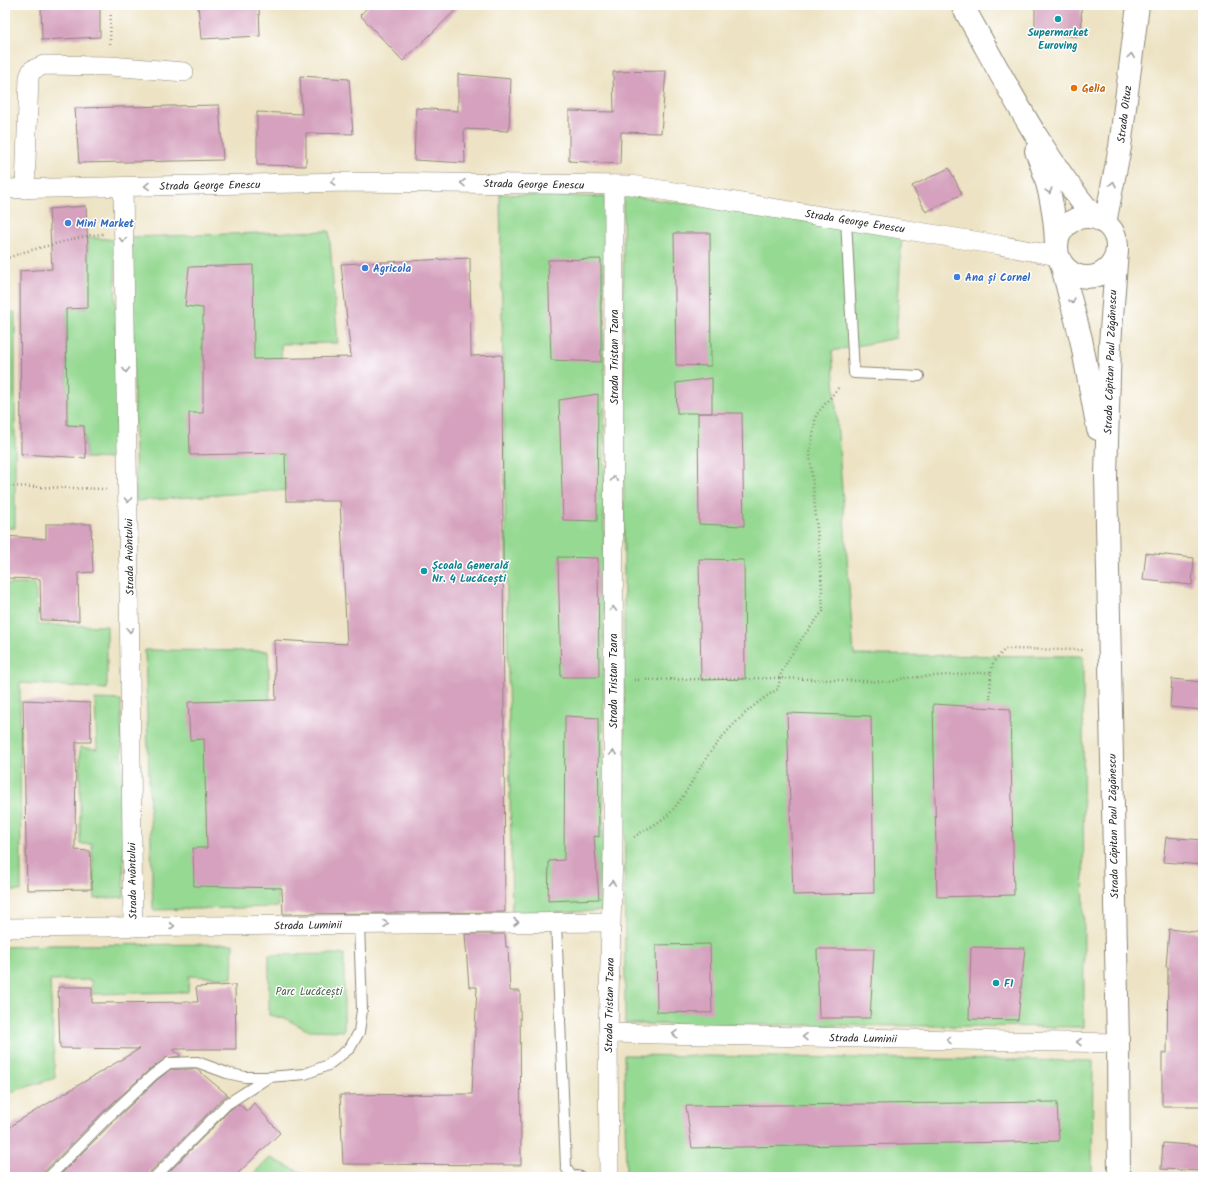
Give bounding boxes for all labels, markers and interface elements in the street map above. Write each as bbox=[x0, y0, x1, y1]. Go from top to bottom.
marker: Supermarket Euroving bbox=[1053, 14, 1063, 24]
place label: Supermarket Euroving bbox=[1027, 24, 1090, 55]
one-way arrow bbox=[1127, 53, 1136, 59]
place label: Gelia bbox=[1082, 80, 1106, 98]
marker: Gelia bbox=[1069, 83, 1079, 93]
street label: Strada Oituz bbox=[1113, 84, 1137, 144]
street label: Strada George Enescu bbox=[483, 175, 585, 195]
street label: Strada George Enescu bbox=[159, 176, 261, 196]
one-way arrow bbox=[330, 178, 336, 186]
one-way arrow bbox=[460, 179, 466, 187]
one-way arrow bbox=[1109, 181, 1117, 188]
one-way arrow bbox=[144, 182, 150, 190]
one-way arrow bbox=[1044, 187, 1053, 194]
street label: Strada George Enescu bbox=[804, 205, 907, 239]
place label: Mini Market bbox=[76, 215, 135, 233]
marker: Mini Market bbox=[63, 218, 73, 228]
one-way arrow bbox=[119, 237, 127, 243]
place label: Agricola bbox=[373, 260, 411, 278]
marker: Agricola bbox=[360, 263, 370, 273]
place label: Ana și Cornel bbox=[965, 269, 1030, 287]
marker: Ana și Cornel bbox=[952, 272, 962, 282]
street label: Strada Căpitan Paul Zăgănescu bbox=[1099, 289, 1123, 435]
one-way arrow bbox=[1067, 297, 1076, 304]
street label: Strada Tristan Tzara bbox=[606, 309, 624, 405]
one-way arrow bbox=[121, 367, 130, 373]
one-way arrow bbox=[610, 476, 618, 482]
one-way arrow bbox=[124, 497, 132, 503]
street label: Strada Avântului bbox=[120, 518, 140, 595]
place label: Școala Generală Nr. 4 Lucăcești bbox=[432, 557, 510, 588]
marker: Școala Generală Nr. 4 Lucăcești bbox=[419, 566, 429, 576]
one-way arrow bbox=[609, 606, 617, 612]
one-way arrow bbox=[126, 627, 134, 633]
street label: Strada Tristan Tzara bbox=[605, 633, 623, 729]
one-way arrow bbox=[609, 750, 617, 756]
street label: Strada Căpitan Paul Zăgănescu bbox=[1104, 753, 1124, 899]
street label: Strada Avântului bbox=[123, 842, 143, 919]
one-way arrow bbox=[608, 880, 616, 886]
street label: Strada Luminii bbox=[274, 916, 342, 936]
one-way arrow bbox=[513, 918, 519, 926]
one-way arrow bbox=[383, 920, 389, 928]
one-way arrow bbox=[169, 922, 175, 930]
street label: Strada Tristan Tzara bbox=[600, 957, 620, 1053]
place label: F1 bbox=[1004, 975, 1014, 993]
marker: F1 bbox=[991, 978, 1001, 988]
park label: Parc Lucăcești bbox=[276, 983, 343, 1001]
street label: Strada Luminii bbox=[829, 1029, 897, 1049]
one-way arrow bbox=[672, 1030, 678, 1038]
one-way arrow bbox=[802, 1033, 808, 1041]
one-way arrow bbox=[946, 1036, 952, 1044]
one-way arrow bbox=[1076, 1038, 1082, 1047]

